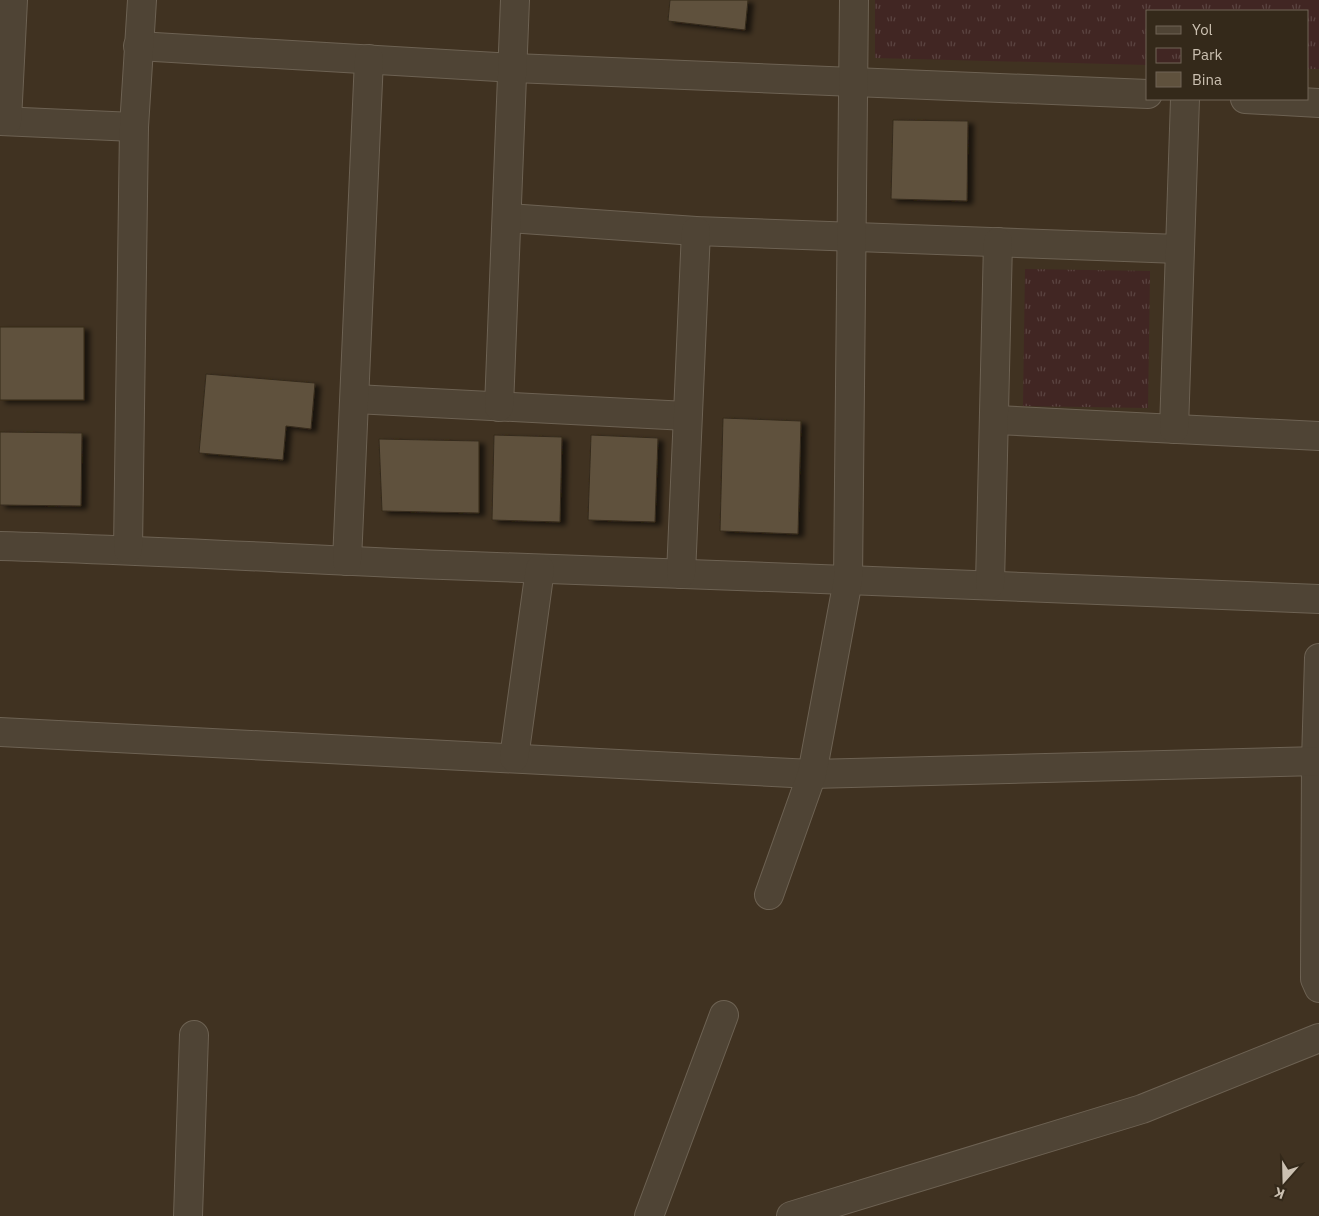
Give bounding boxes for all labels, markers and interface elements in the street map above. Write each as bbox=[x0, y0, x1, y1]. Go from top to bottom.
legend bbox=[1146, 10, 1309, 100]
text: Yol bbox=[1192, 20, 1213, 39]
text: Park bbox=[1192, 45, 1222, 64]
text: Bina bbox=[1192, 70, 1222, 89]
north arrow bbox=[1259, 1156, 1309, 1206]
text: K bbox=[1272, 1183, 1287, 1203]

